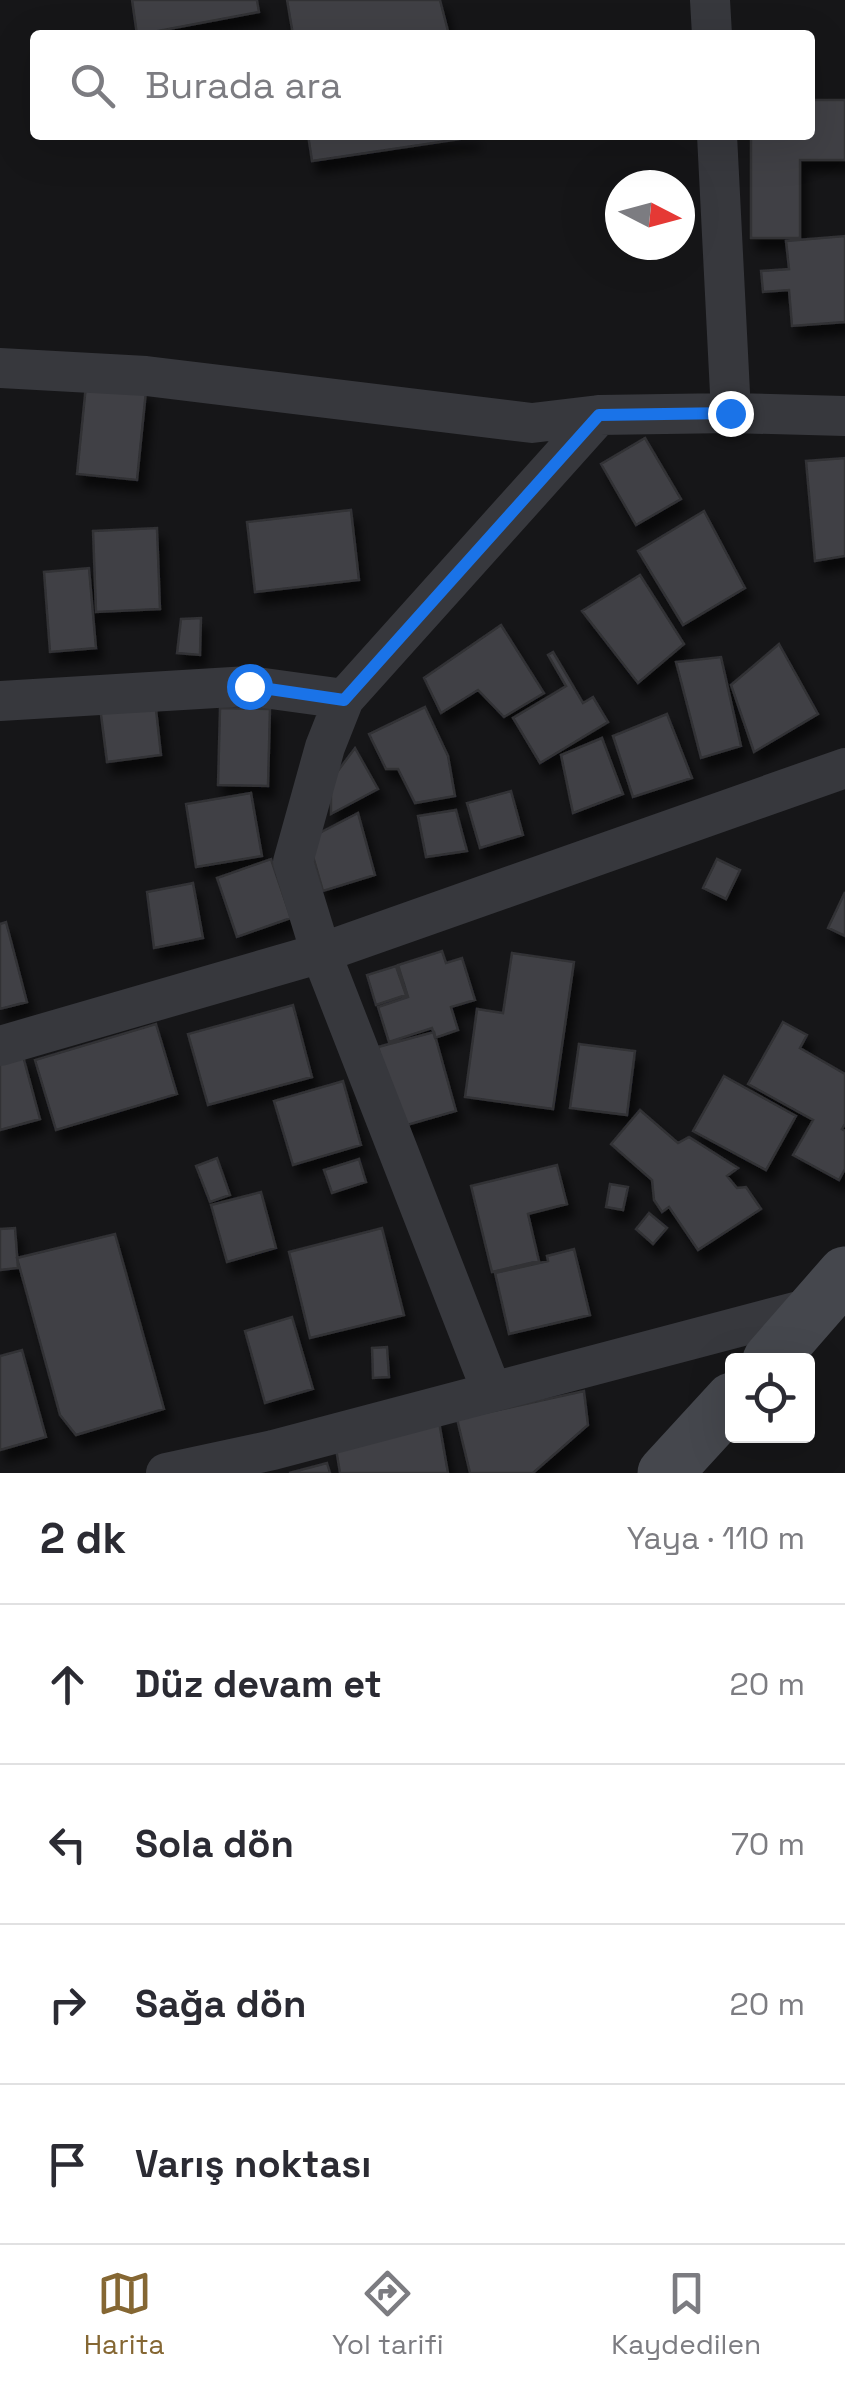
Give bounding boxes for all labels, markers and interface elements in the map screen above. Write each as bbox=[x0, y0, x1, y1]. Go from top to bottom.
search box bbox=[30, 30, 815, 140]
icon: search bbox=[65, 58, 120, 113]
text: Burada ara bbox=[145, 61, 342, 109]
north arrow bbox=[605, 170, 695, 260]
route end bbox=[708, 391, 754, 437]
route start bbox=[227, 664, 273, 710]
map controls bbox=[725, 1353, 815, 1443]
button: locate bbox=[725, 1353, 815, 1443]
text: 2 dk bbox=[40, 1512, 126, 1565]
text: Yaya · 110 m bbox=[627, 1518, 805, 1558]
icon: ahead bbox=[40, 1657, 95, 1712]
text: Düz devam et bbox=[135, 1660, 382, 1708]
text: 20 m bbox=[729, 1664, 805, 1704]
icon: left bbox=[40, 1817, 95, 1872]
text: Sola dön bbox=[135, 1820, 294, 1868]
text: 70 m bbox=[731, 1824, 805, 1864]
icon: right bbox=[40, 1977, 95, 2032]
text: Sağa dön bbox=[135, 1980, 306, 2028]
text: 20 m bbox=[729, 1984, 805, 2024]
icon: arrive bbox=[40, 2137, 95, 2192]
text: Varış noktası bbox=[135, 2140, 371, 2188]
tab: Harita bbox=[84, 2266, 165, 2362]
tab: Yol tarifi bbox=[332, 2266, 444, 2362]
tab: Kaydedilen bbox=[611, 2266, 761, 2362]

